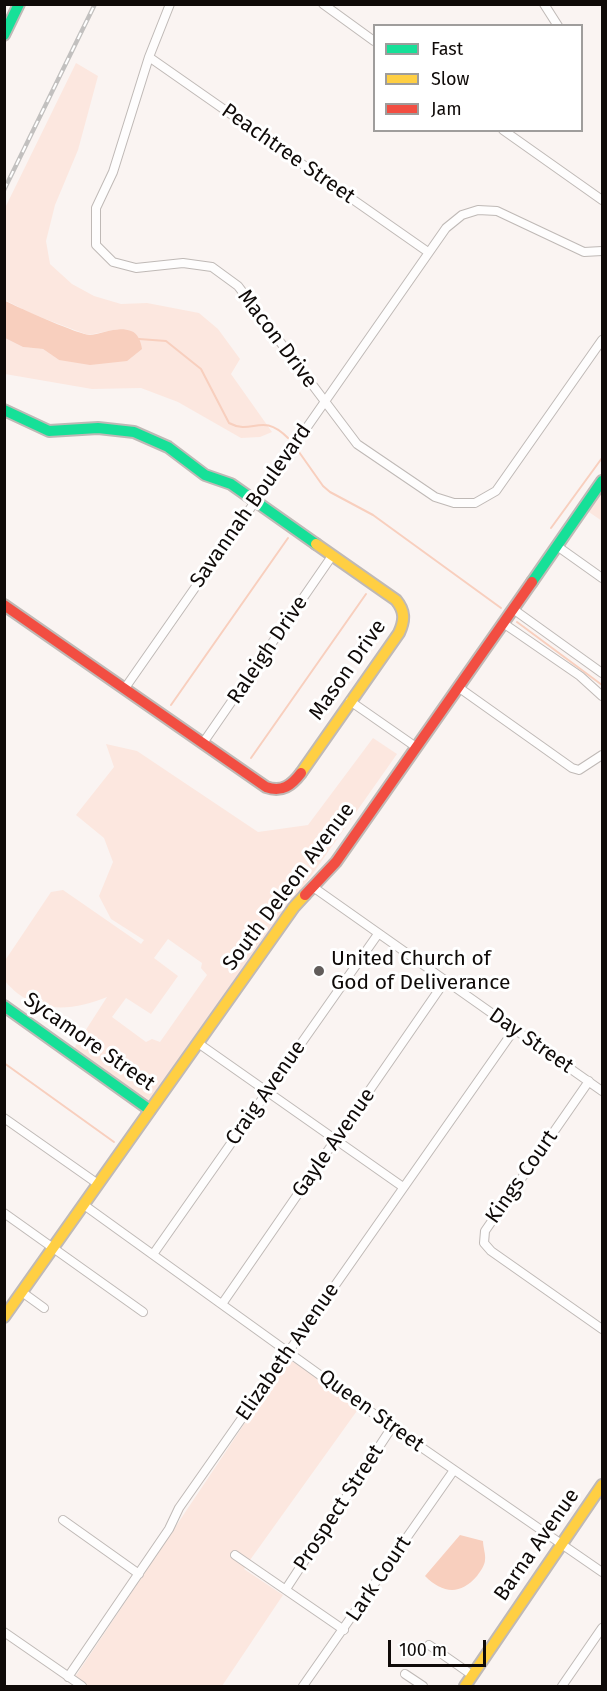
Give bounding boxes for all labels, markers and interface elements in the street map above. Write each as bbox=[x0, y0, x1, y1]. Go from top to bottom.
legend bbox=[373, 24, 583, 132]
text: Fast bbox=[431, 38, 463, 60]
text: Slow bbox=[431, 68, 469, 90]
text: Jam bbox=[431, 98, 462, 120]
street label: Peachtree Street bbox=[216, 99, 360, 209]
street label: Macon Drive bbox=[232, 285, 322, 393]
street label: Savannah Boulevard bbox=[185, 419, 317, 593]
street label: Raleigh Drive bbox=[223, 591, 313, 709]
street label: Mason Drive bbox=[304, 615, 392, 725]
street label: South Deleon Avenue bbox=[218, 798, 360, 976]
place label: United Church of God of Deliverance bbox=[331, 946, 510, 996]
marker: United Church of God of Deliverance bbox=[312, 964, 326, 978]
street label: Sycamore Street bbox=[19, 987, 159, 1097]
street label: Day Street bbox=[484, 1003, 578, 1079]
street label: Craig Avenue bbox=[221, 1036, 311, 1150]
street label: Gayle Avenue bbox=[287, 1084, 381, 1202]
street label: Kings Court bbox=[481, 1125, 563, 1229]
street label: Elizabeth Avenue bbox=[231, 1278, 345, 1426]
street label: Queen Street bbox=[313, 1364, 429, 1458]
street label: Prospect Street bbox=[289, 1440, 389, 1576]
street label: Barna Avenue bbox=[489, 1484, 585, 1606]
street label: Lark Court bbox=[341, 1531, 417, 1627]
scale bar bbox=[391, 1628, 488, 1666]
text: 100 m bbox=[399, 1639, 447, 1661]

